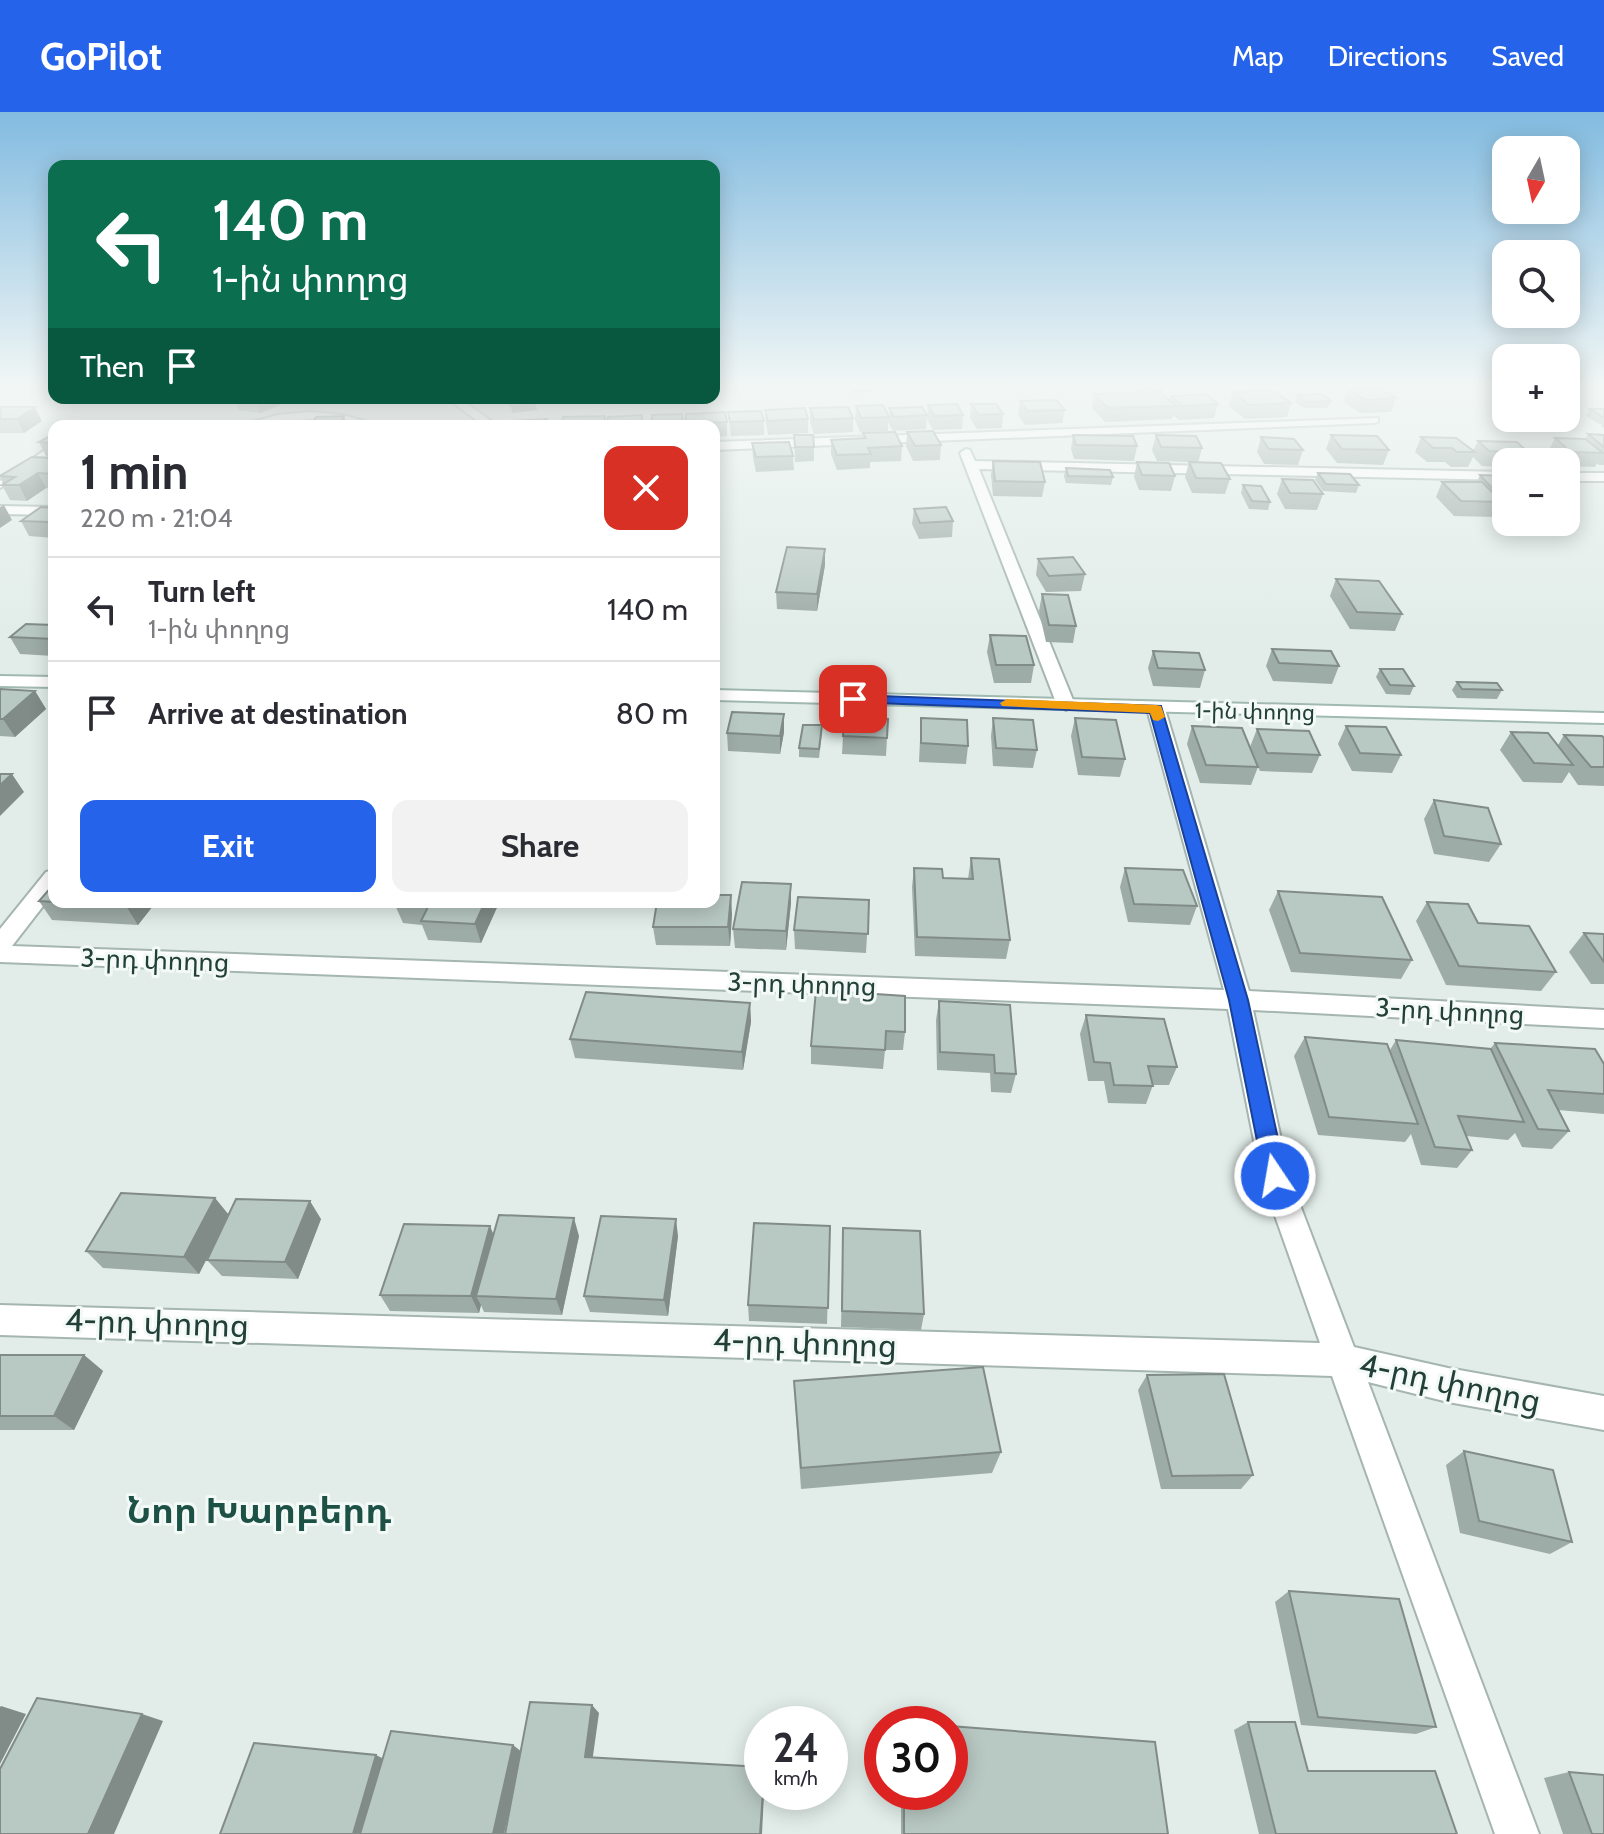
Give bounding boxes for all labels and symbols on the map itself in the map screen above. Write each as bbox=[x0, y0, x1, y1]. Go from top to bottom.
north arrow bbox=[1492, 136, 1580, 224]
pin bbox=[819, 665, 887, 733]
street label: 1-ին փողոց bbox=[1195, 697, 1315, 726]
street label: 3-րդ փողոց bbox=[80, 941, 230, 979]
street label: 3-րդ փողոց bbox=[727, 965, 877, 1003]
street label: 3-րդ փողոց bbox=[1375, 991, 1525, 1031]
position arrow bbox=[1233, 1134, 1317, 1218]
street label: 4-րդ փողոց bbox=[64, 1300, 250, 1345]
street label: 4-րդ փողոց bbox=[712, 1320, 898, 1365]
street label: 4-րդ փողոց bbox=[1356, 1344, 1544, 1421]
district label: Նոր Խարբերդ bbox=[127, 1488, 391, 1532]
speed limit sign: 30 bbox=[864, 1706, 968, 1810]

